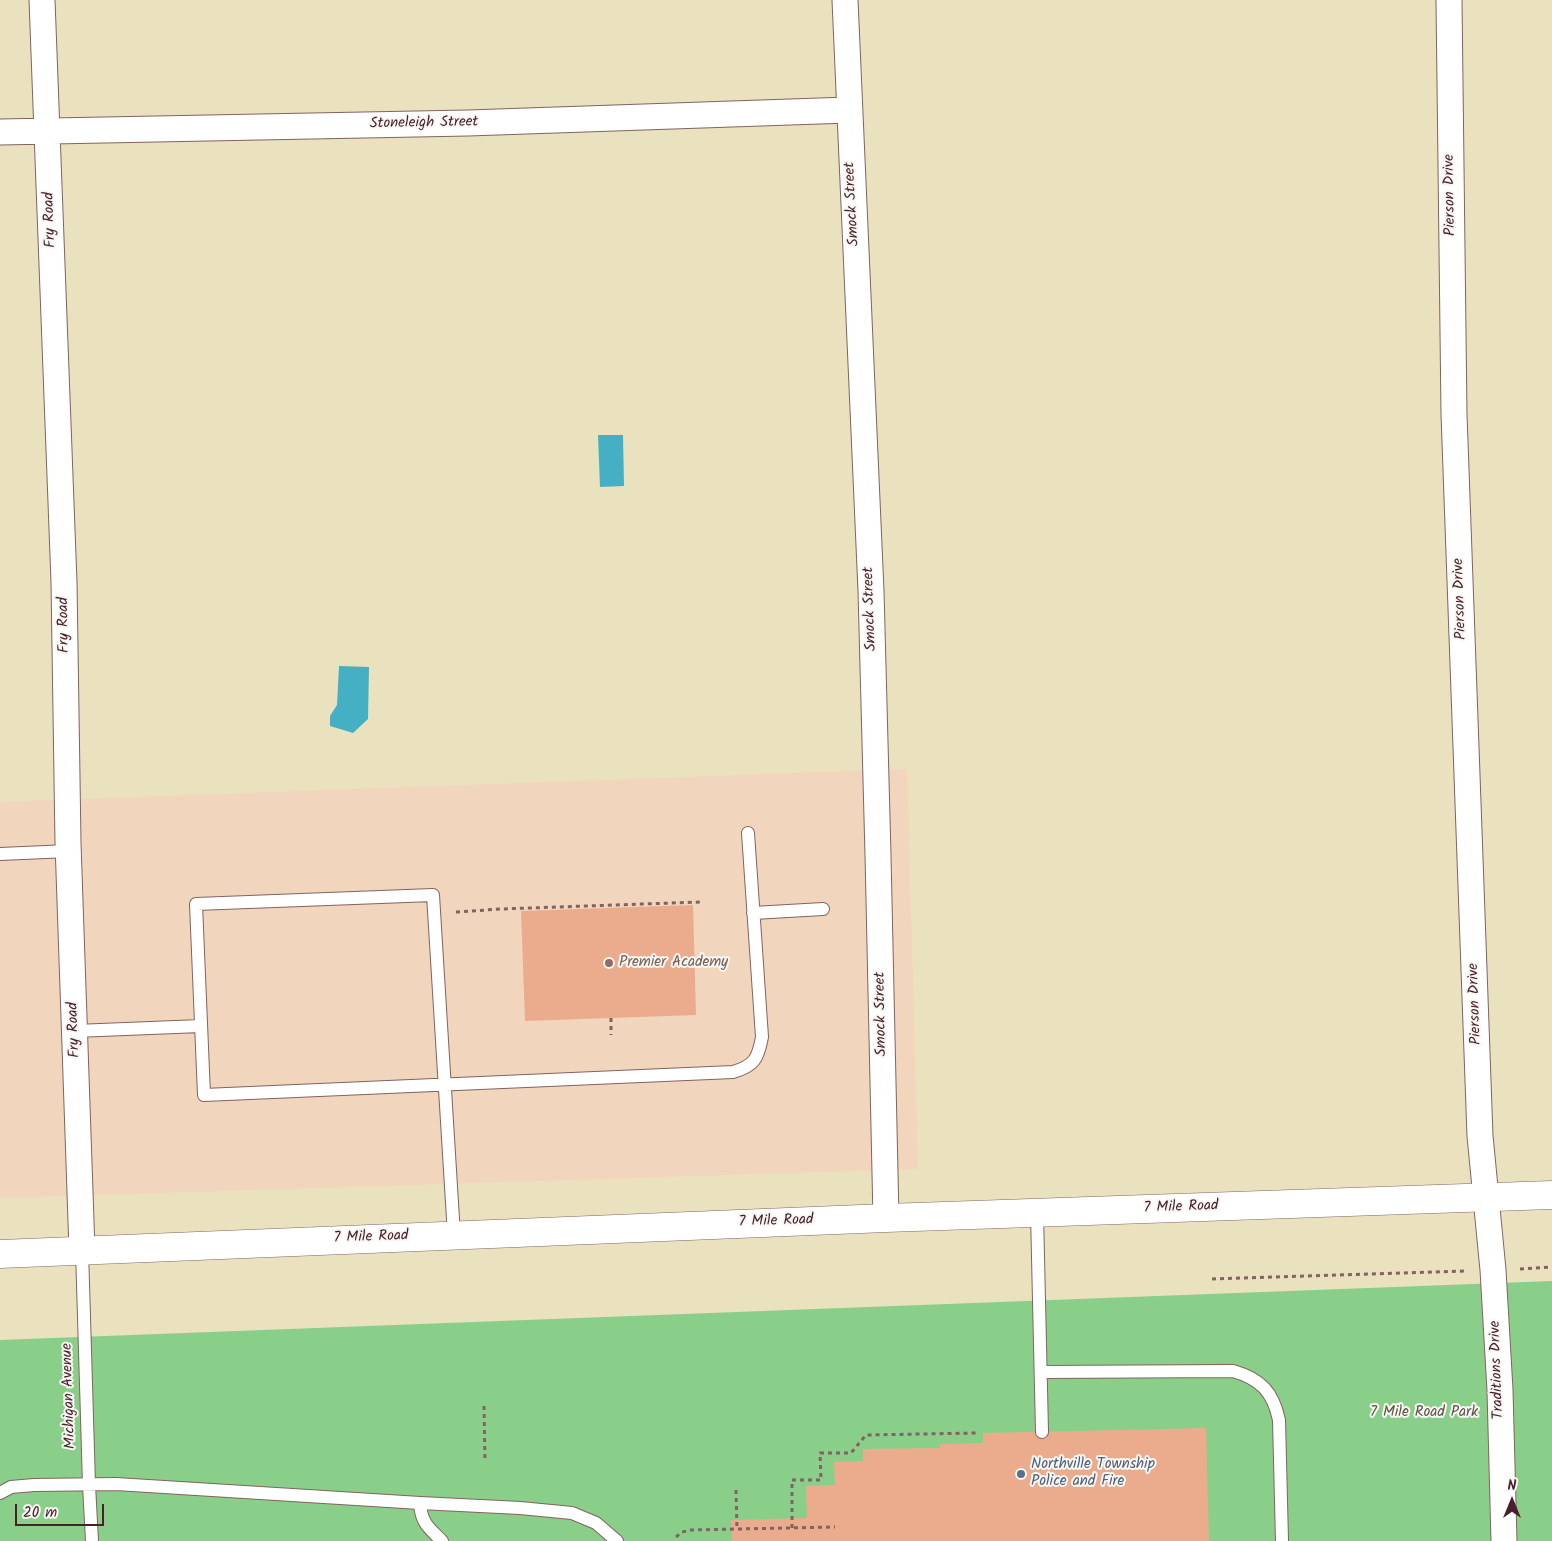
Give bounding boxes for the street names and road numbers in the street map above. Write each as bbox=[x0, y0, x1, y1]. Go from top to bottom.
street label: Stoneleigh Street bbox=[370, 114, 478, 134]
street label: Pierson Drive bbox=[1441, 154, 1461, 236]
street label: Smock Street bbox=[842, 161, 864, 247]
street label: Fry Road bbox=[41, 192, 61, 248]
street label: Pierson Drive bbox=[1451, 558, 1471, 640]
street label: Smock Street bbox=[861, 566, 881, 652]
street label: Fry Road bbox=[56, 597, 74, 653]
street label: Pierson Drive bbox=[1466, 963, 1486, 1045]
street label: Smock Street bbox=[872, 972, 892, 1056]
street label: Fry Road bbox=[65, 1002, 85, 1058]
street label: 7 Mile Road bbox=[1143, 1198, 1219, 1218]
street label: 7 Mile Road bbox=[738, 1212, 814, 1232]
street label: 7 Mile Road bbox=[333, 1228, 409, 1248]
street label: Traditions Drive bbox=[1487, 1320, 1509, 1420]
street label: Michigan Avenue bbox=[59, 1343, 81, 1449]

